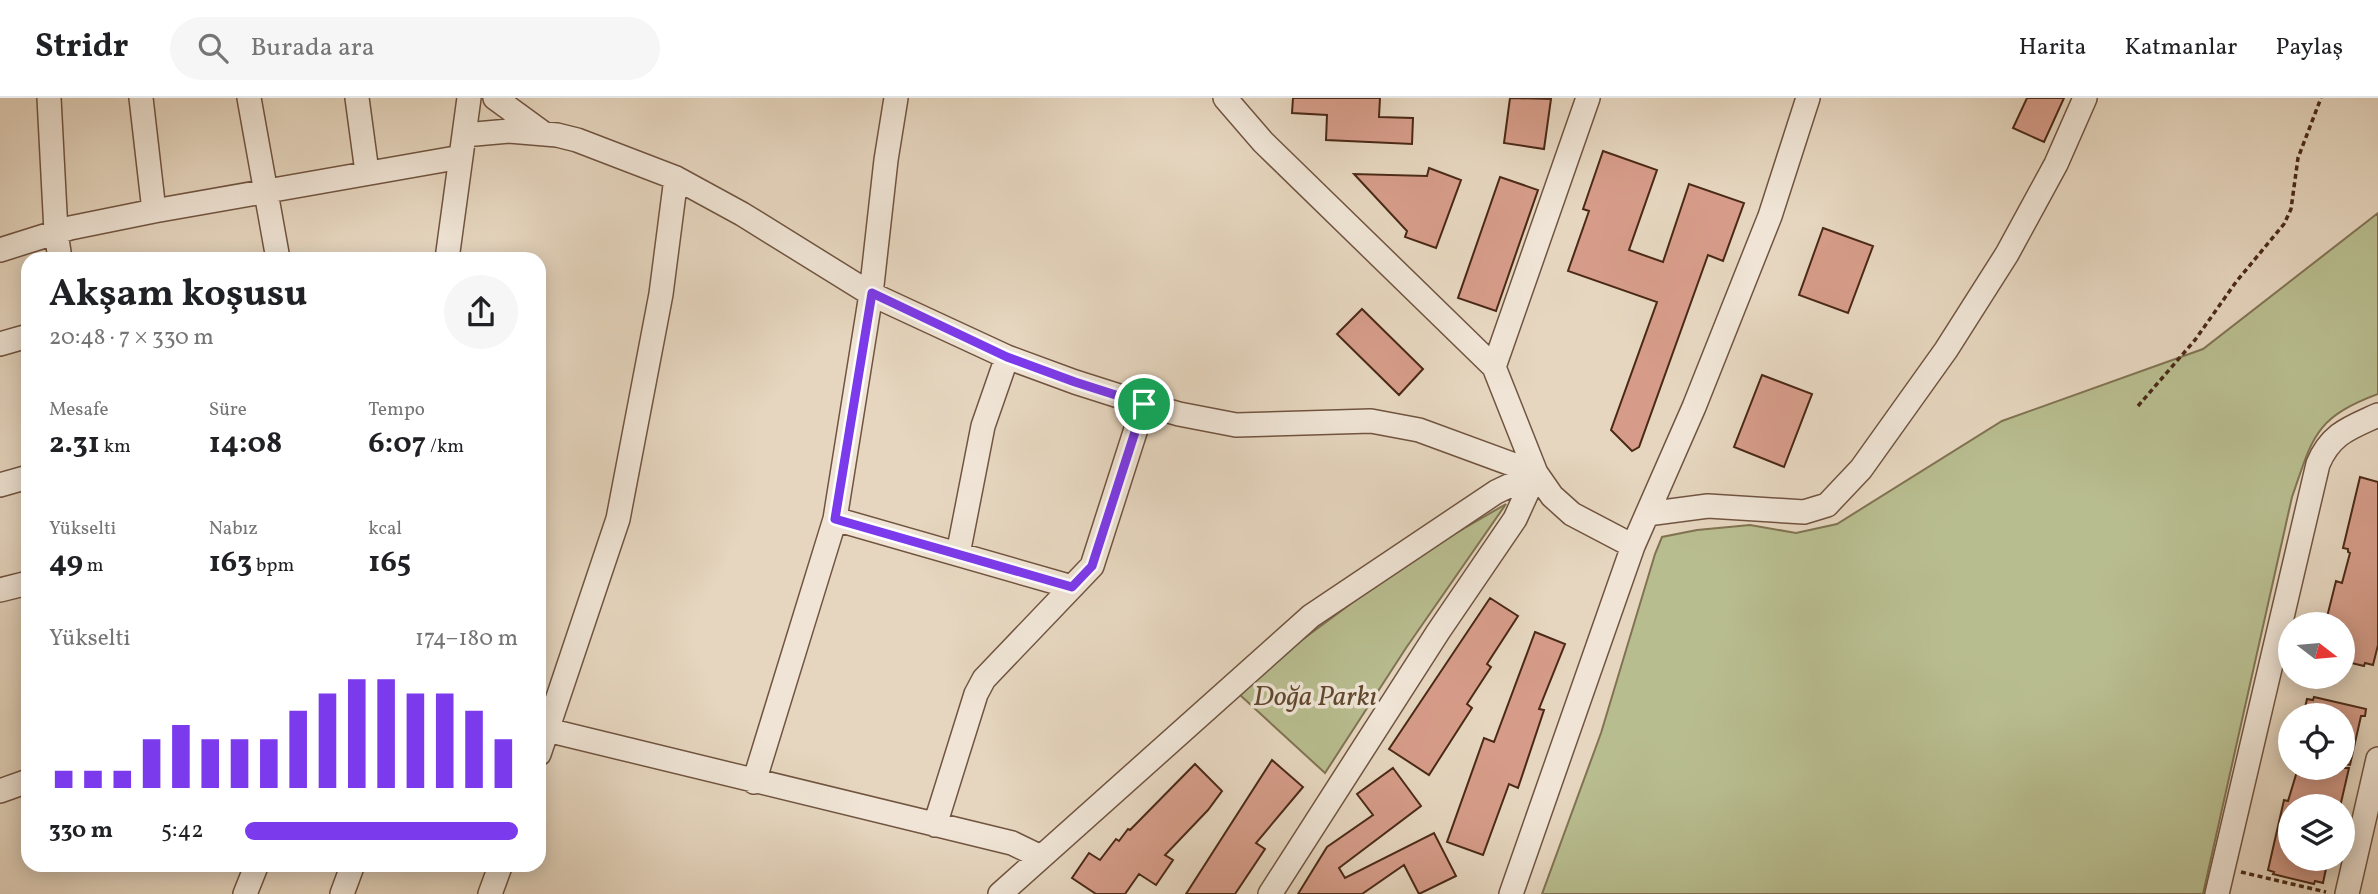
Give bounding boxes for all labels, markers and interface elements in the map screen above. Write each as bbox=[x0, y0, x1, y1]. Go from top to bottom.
search box bbox=[170, 17, 660, 80]
text: Stridr bbox=[35, 25, 128, 71]
icon: search bbox=[194, 29, 232, 67]
text: Burada ara bbox=[250, 30, 375, 66]
text: Harita bbox=[2019, 31, 2086, 65]
text: Katmanlar bbox=[2124, 31, 2237, 65]
text: Paylaş bbox=[2275, 31, 2343, 65]
text: Akşam koşusu bbox=[49, 269, 307, 322]
button: share bbox=[444, 275, 518, 349]
text: 20:48 · 7 × 330 m bbox=[49, 322, 214, 354]
pin bbox=[1114, 374, 1174, 434]
icon: arrive bbox=[1125, 385, 1163, 423]
text: Mesafe bbox=[49, 397, 108, 423]
text: Süre bbox=[209, 397, 247, 423]
text: Tempo bbox=[368, 397, 425, 423]
text: 2.31 bbox=[49, 423, 100, 465]
text: 14:08 bbox=[209, 423, 282, 465]
text: 6:07 bbox=[368, 423, 426, 465]
text: km bbox=[100, 434, 131, 460]
text: /km bbox=[426, 434, 464, 460]
text: Yükselti bbox=[49, 516, 116, 542]
text: Nabız bbox=[209, 516, 258, 542]
text: kcal bbox=[368, 516, 402, 542]
text: 49 bbox=[49, 542, 83, 584]
text: 163 bbox=[209, 542, 252, 584]
text: 165 bbox=[368, 542, 411, 584]
text: m bbox=[83, 553, 104, 579]
text: bpm bbox=[252, 553, 294, 579]
north arrow bbox=[2278, 612, 2356, 690]
map controls bbox=[2278, 612, 2355, 871]
text: Yükselti bbox=[49, 623, 130, 655]
text: 174–180 m bbox=[415, 623, 518, 655]
park label: Doğa Parkı bbox=[1253, 678, 1377, 717]
button: locate bbox=[2278, 703, 2355, 780]
button: layers bbox=[2278, 794, 2355, 871]
text: 330 m bbox=[49, 815, 113, 847]
text: 5:42 bbox=[161, 815, 204, 847]

